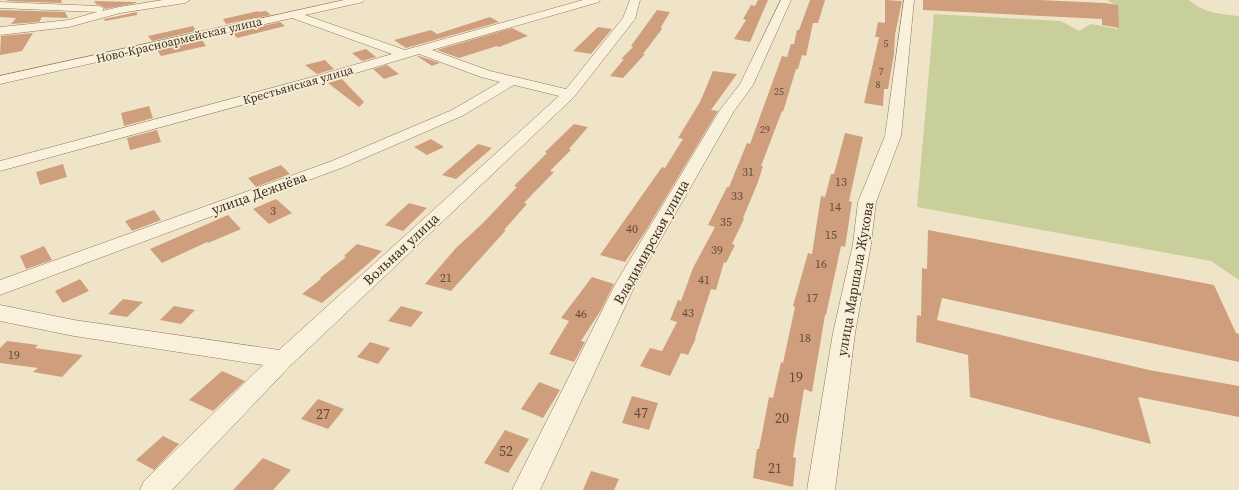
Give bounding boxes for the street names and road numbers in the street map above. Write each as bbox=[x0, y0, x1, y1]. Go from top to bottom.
street label: Ново-Красноармейская улица bbox=[95, 13, 264, 67]
street label: Крестьянская улица bbox=[241, 61, 356, 108]
street label: улица Дежнёва bbox=[209, 166, 310, 220]
street label: Владимирская улица bbox=[608, 175, 694, 308]
street label: улица Маршала Жукова bbox=[832, 199, 879, 358]
street label: Вольная улица bbox=[359, 208, 444, 290]

